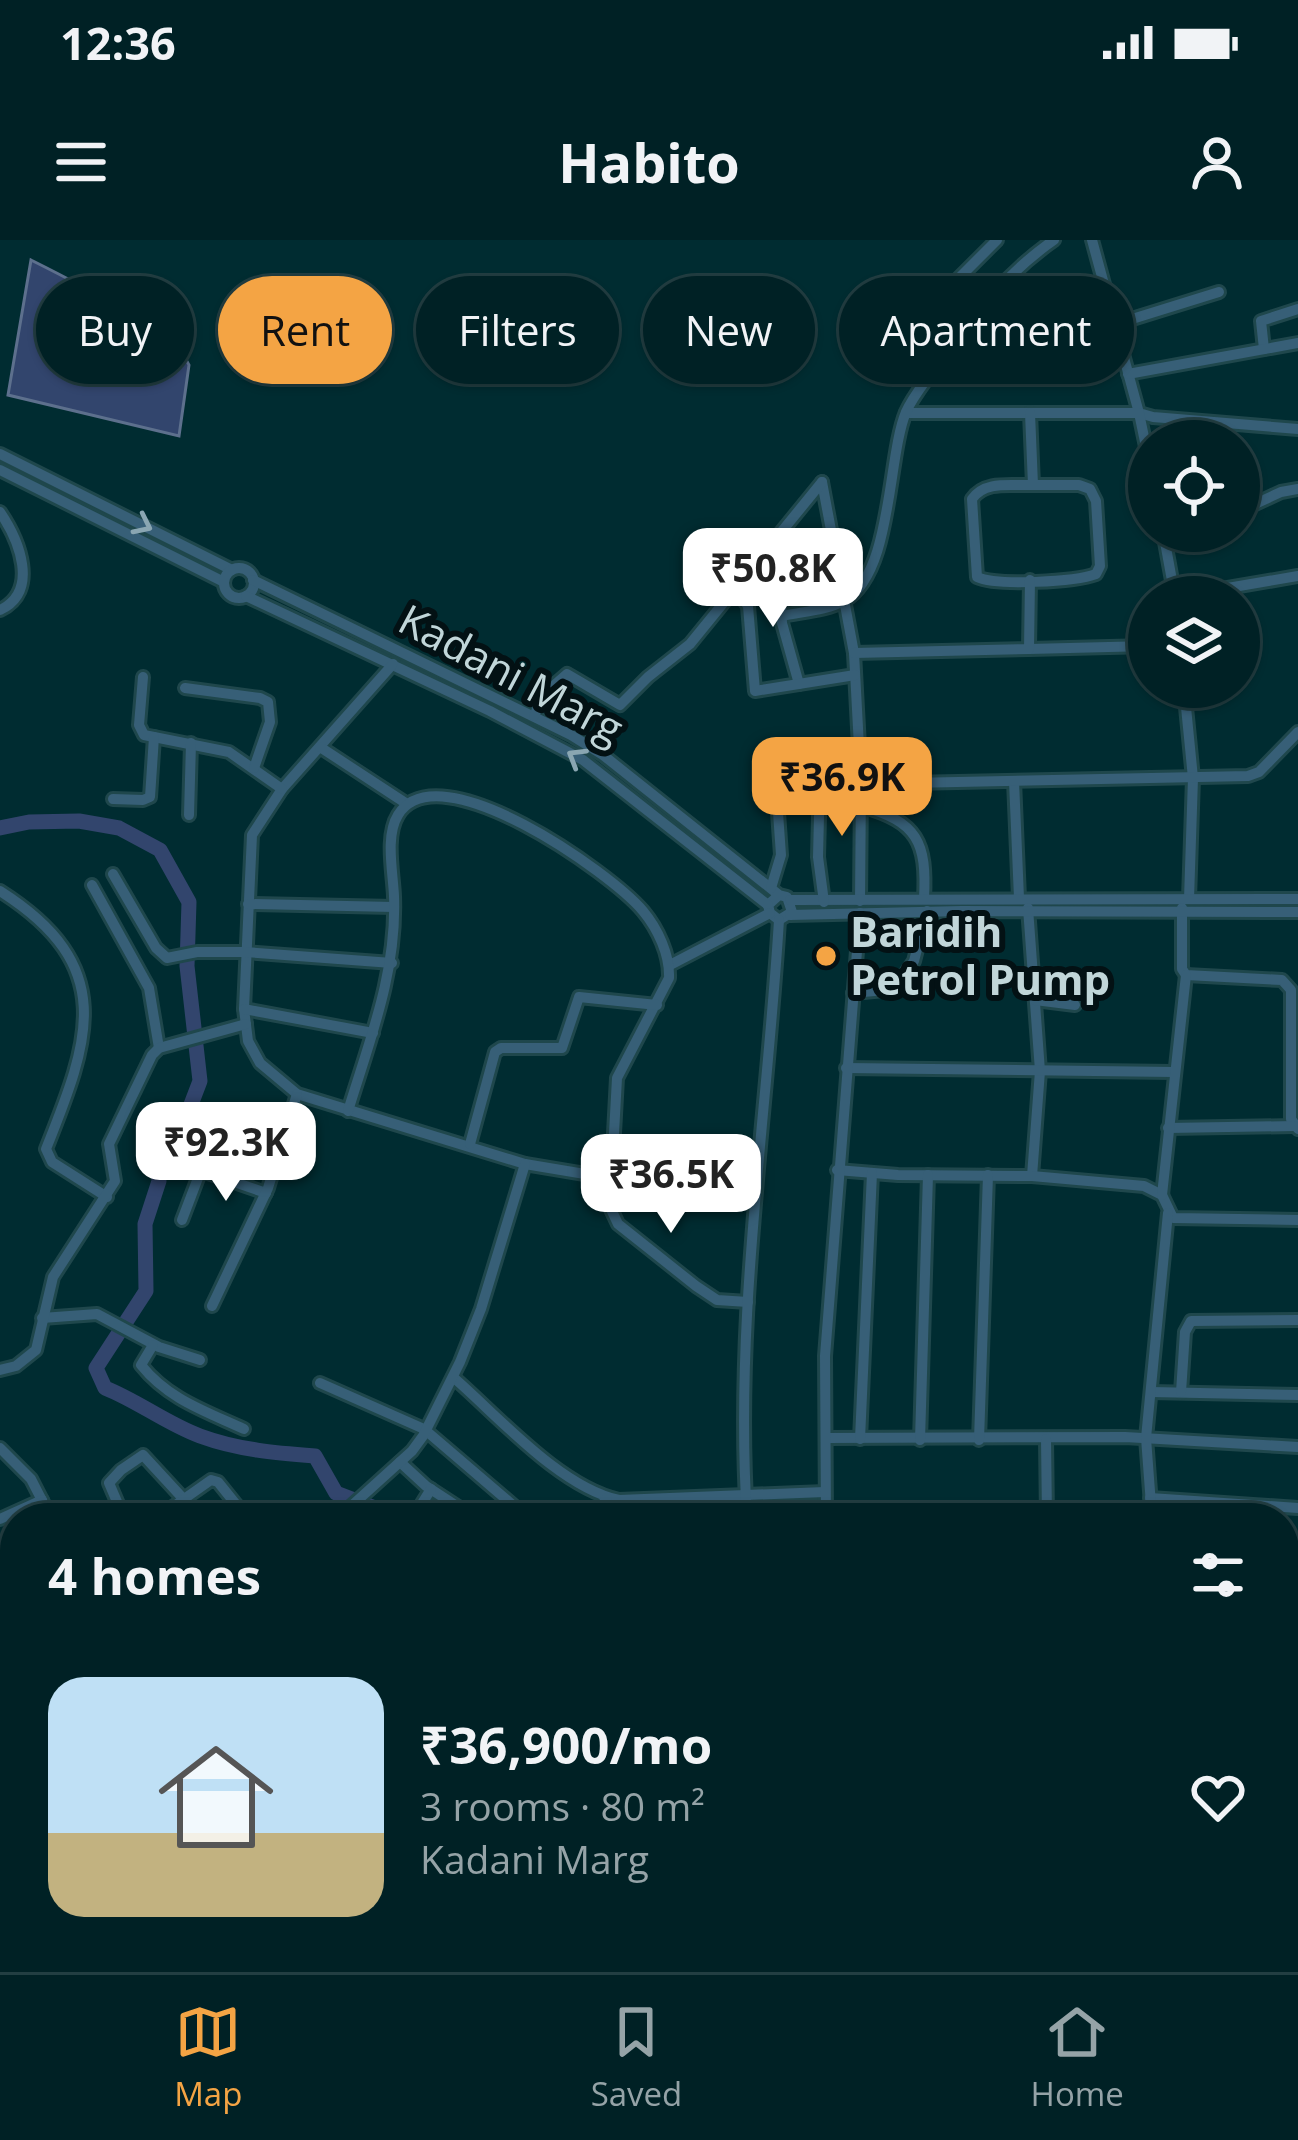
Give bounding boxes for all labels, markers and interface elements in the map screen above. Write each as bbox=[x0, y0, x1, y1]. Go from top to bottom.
text: 12:36 bbox=[60, 12, 176, 73]
text: Habito bbox=[558, 125, 740, 199]
icon: menu bbox=[48, 129, 114, 195]
icon: person bbox=[1184, 129, 1250, 195]
chip: Buy bbox=[36, 276, 194, 384]
chip: Rent bbox=[218, 276, 392, 384]
chip: Filters bbox=[416, 276, 619, 384]
chip: New bbox=[643, 276, 815, 384]
chip: Apartment bbox=[839, 276, 1134, 384]
map controls bbox=[1128, 420, 1260, 708]
button: locate bbox=[1128, 420, 1260, 552]
one-way arrow bbox=[131, 510, 152, 534]
pin: ₹50.8K bbox=[675, 528, 871, 630]
text: ₹50.8K bbox=[710, 540, 836, 593]
button: layers bbox=[1128, 576, 1260, 708]
street label: Kadani Marg bbox=[390, 590, 634, 756]
pin: ₹36.9K bbox=[744, 737, 940, 839]
one-way arrow bbox=[567, 749, 589, 771]
text: ₹36.9K bbox=[779, 749, 905, 802]
place label: Baridih Petrol Pump bbox=[850, 902, 1110, 1007]
marker: Baridih Petrol Pump bbox=[813, 943, 839, 969]
pin: ₹92.3K bbox=[128, 1102, 324, 1204]
text: ₹92.3K bbox=[163, 1114, 289, 1167]
pin: ₹36.5K bbox=[573, 1134, 769, 1236]
text: ₹36.5K bbox=[608, 1146, 734, 1199]
text: 4 homes bbox=[48, 1540, 261, 1610]
icon: filters bbox=[1185, 1542, 1251, 1608]
text: ₹36,900/mo bbox=[420, 1709, 712, 1779]
icon: home bbox=[144, 1725, 288, 1869]
icon: heart bbox=[1185, 1764, 1251, 1830]
text: 3 rooms · 80 m² bbox=[420, 1779, 705, 1832]
text: Kadani Marg bbox=[420, 1832, 649, 1885]
tab: Map bbox=[174, 1999, 242, 2116]
tab: Saved bbox=[591, 1999, 682, 2116]
tab: Home bbox=[1031, 1999, 1124, 2116]

